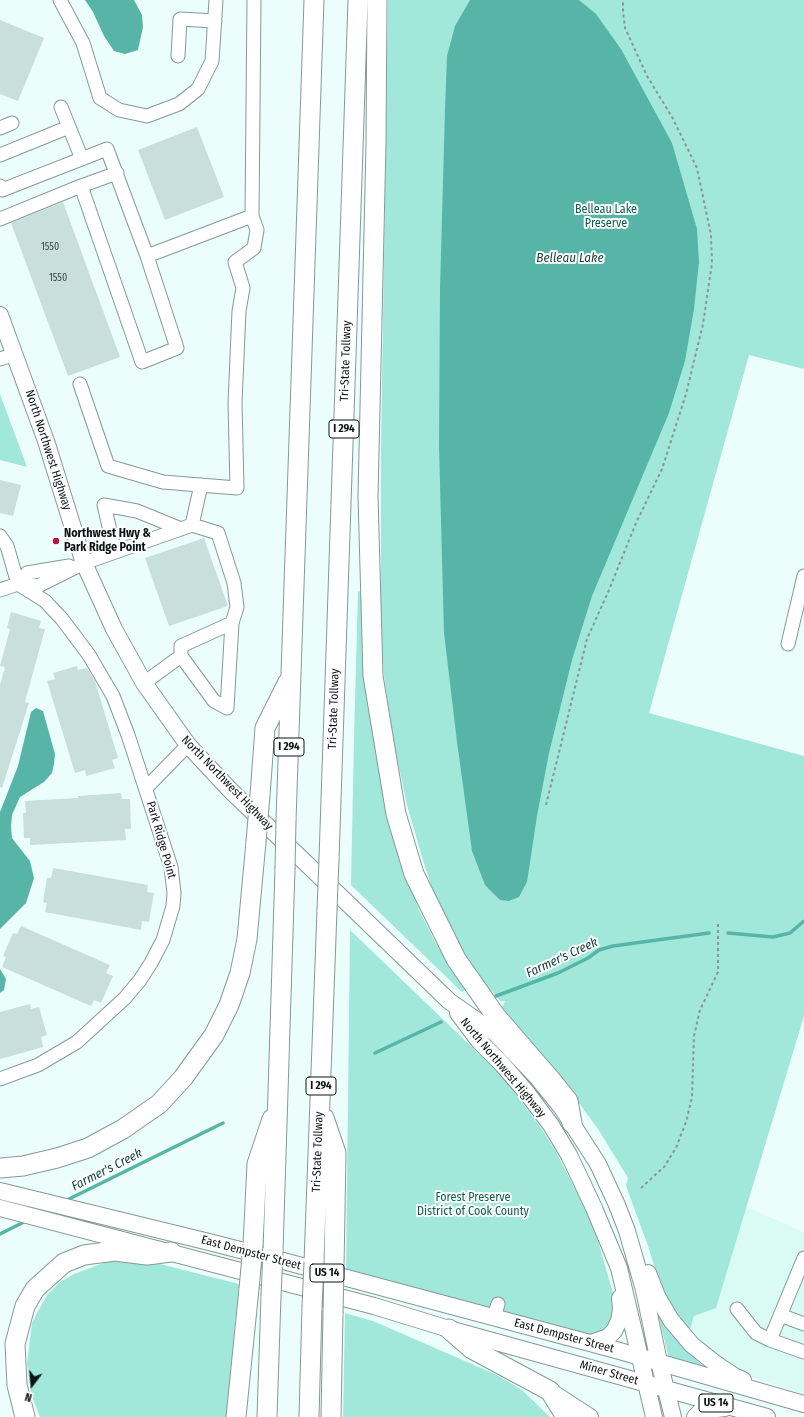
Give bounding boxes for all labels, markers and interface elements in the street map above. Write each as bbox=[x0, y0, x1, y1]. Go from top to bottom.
park label: Belleau Lake Preserve bbox=[575, 203, 637, 231]
house number: 1550 bbox=[41, 241, 59, 253]
water label: Belleau Lake bbox=[536, 250, 604, 266]
house number: 1550 bbox=[49, 272, 67, 284]
street label: Tri-State Tollway bbox=[337, 320, 355, 402]
street label: North Northwest Highway bbox=[22, 388, 74, 512]
road number: I 294 bbox=[329, 420, 359, 438]
place label: Northwest Hwy & Park Ridge Point bbox=[64, 527, 151, 555]
marker: Northwest Hwy & Park Ridge Point bbox=[51, 536, 61, 546]
street label: Tri-State Tollway bbox=[325, 668, 343, 750]
street label: North Northwest Highway bbox=[178, 733, 276, 833]
road number: I 294 bbox=[274, 738, 304, 756]
street label: Park Ridge Point bbox=[143, 800, 179, 880]
water label: Farmer's Creek bbox=[524, 935, 600, 981]
street label: North Northwest Highway bbox=[457, 1015, 549, 1121]
road number: I 294 bbox=[306, 1077, 336, 1095]
street label: Tri-State Tollway bbox=[309, 1111, 327, 1193]
water label: Farmer's Creek bbox=[69, 1146, 145, 1194]
park label: Forest Preserve District of Cook County bbox=[417, 1191, 529, 1219]
street label: East Dempster Street bbox=[199, 1233, 303, 1273]
road number: US 14 bbox=[310, 1264, 344, 1282]
street label: East Dempster Street bbox=[512, 1316, 616, 1356]
street label: Miner Street bbox=[578, 1358, 640, 1388]
north arrow bbox=[12, 1365, 52, 1405]
text: N bbox=[24, 1390, 34, 1404]
road number: US 14 bbox=[699, 1394, 733, 1412]

